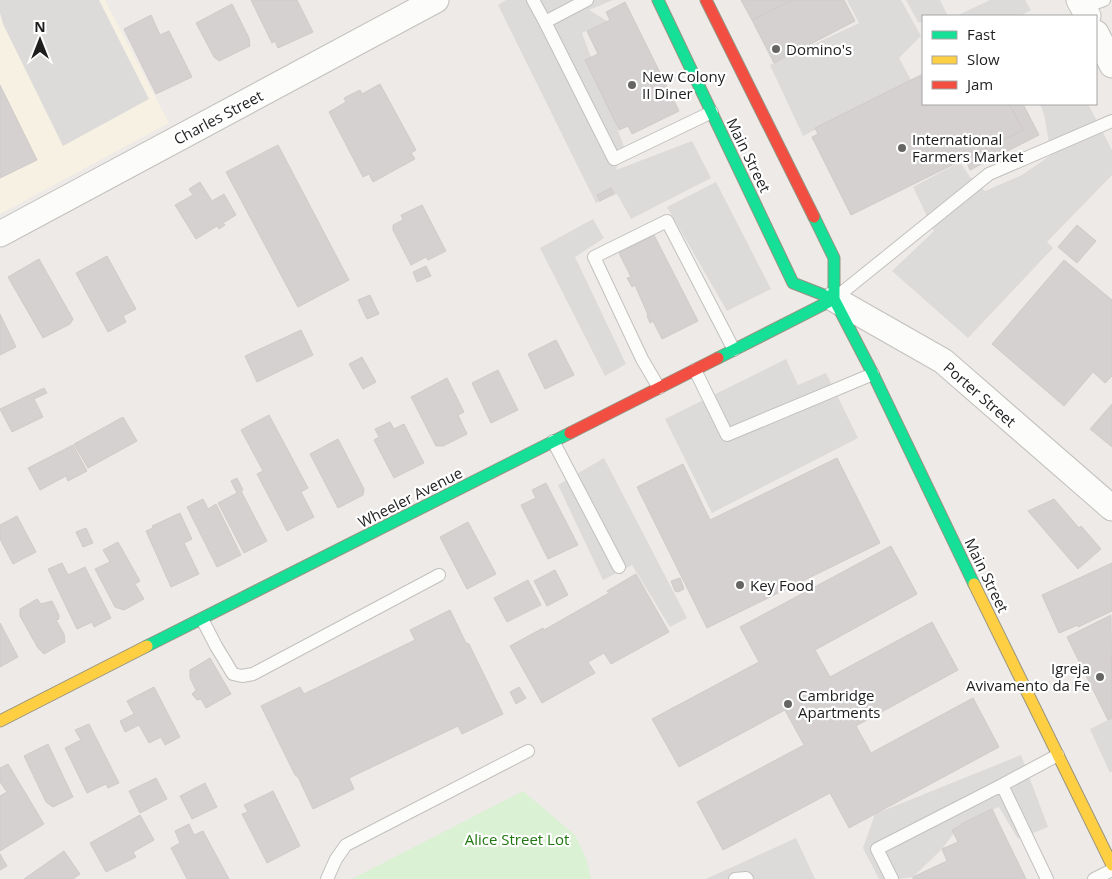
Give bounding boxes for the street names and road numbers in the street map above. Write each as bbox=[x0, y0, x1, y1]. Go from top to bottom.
street label: Charles Street bbox=[170, 85, 266, 149]
street label: Main Street bbox=[722, 114, 776, 196]
street label: Porter Street bbox=[940, 357, 1020, 431]
street label: Wheeler Avenue bbox=[355, 462, 465, 532]
street label: Main Street bbox=[960, 534, 1014, 616]

